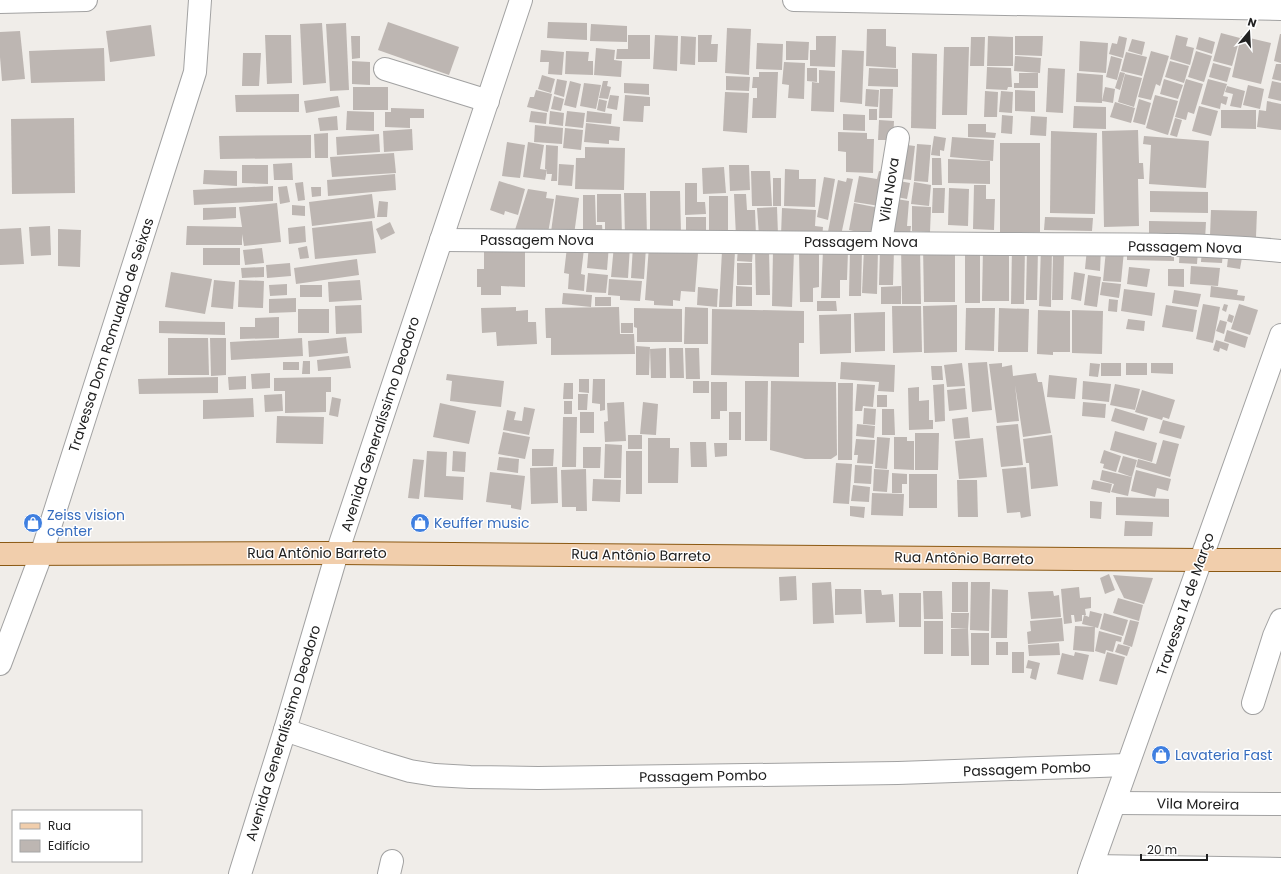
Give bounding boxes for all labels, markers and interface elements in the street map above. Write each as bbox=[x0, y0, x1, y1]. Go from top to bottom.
north arrow bbox=[1229, 12, 1269, 52]
text: N bbox=[1246, 14, 1259, 31]
street label: Vila Nova bbox=[874, 156, 904, 224]
street label: Travessa Dom Romualdo de Seixas bbox=[64, 215, 158, 455]
street label: Passagem Nova bbox=[480, 230, 594, 250]
street label: Passagem Nova bbox=[804, 232, 918, 252]
street label: Passagem Nova bbox=[1128, 236, 1242, 258]
street label: Avenida Generalíssimo Deodoro bbox=[336, 314, 424, 534]
place label: Zeiss vision center bbox=[47, 505, 125, 541]
shop icon: Zeiss vision center bbox=[22, 512, 44, 534]
shop icon: Keuffer music bbox=[409, 512, 431, 534]
place label: Keuffer music bbox=[434, 513, 530, 533]
street label: Travessa 14 de Março bbox=[1151, 530, 1219, 678]
street label: Rua Antônio Barreto bbox=[247, 543, 387, 563]
street label: Rua Antônio Barreto bbox=[571, 544, 711, 566]
street label: Rua Antônio Barreto bbox=[894, 547, 1034, 569]
street label: Avenida Generalíssimo Deodoro bbox=[241, 622, 325, 844]
shop icon: Lavateria Fast bbox=[1150, 744, 1172, 766]
place label: Lavateria Fast bbox=[1175, 745, 1272, 765]
street label: Passagem Pombo bbox=[963, 757, 1091, 781]
street label: Passagem Pombo bbox=[639, 765, 767, 787]
street label: Vila Moreira bbox=[1157, 793, 1239, 815]
legend bbox=[12, 810, 142, 862]
text: Rua bbox=[48, 817, 71, 834]
scale bar bbox=[1141, 836, 1207, 862]
text: Edifício bbox=[48, 837, 90, 854]
text: 20 m bbox=[1147, 841, 1177, 858]

